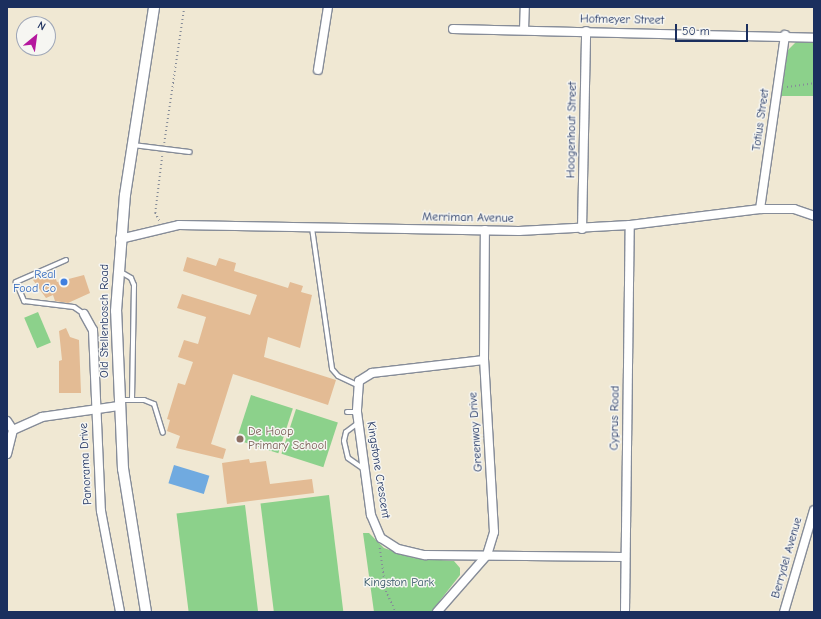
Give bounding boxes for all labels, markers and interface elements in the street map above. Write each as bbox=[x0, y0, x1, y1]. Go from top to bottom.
street label: Hofmeyer Street bbox=[580, 12, 664, 28]
north arrow bbox=[16, 16, 56, 56]
scale bar bbox=[677, 16, 750, 42]
text: N bbox=[35, 19, 48, 33]
text: 50 m bbox=[682, 24, 710, 38]
street label: Hoogenhout Street bbox=[564, 81, 580, 179]
street label: Totius Street bbox=[750, 88, 772, 152]
street label: Merriman Avenue bbox=[422, 210, 514, 226]
street label: Old Stellenbosch Road bbox=[98, 264, 112, 378]
place label: Real Food Co bbox=[13, 268, 56, 296]
marker: Real Food Co bbox=[59, 277, 69, 287]
street label: Cyprus Road bbox=[607, 385, 623, 451]
street label: Greenway Drive bbox=[466, 392, 486, 472]
street label: Kingstone Crescent bbox=[363, 420, 393, 520]
street label: Panorama Drive bbox=[77, 423, 95, 505]
place label: De Hoop Primary School bbox=[248, 425, 327, 453]
marker: De Hoop Primary School bbox=[235, 434, 245, 444]
street label: Berrydel Avenue bbox=[769, 516, 805, 600]
park label: Kingston Park bbox=[364, 576, 434, 590]

